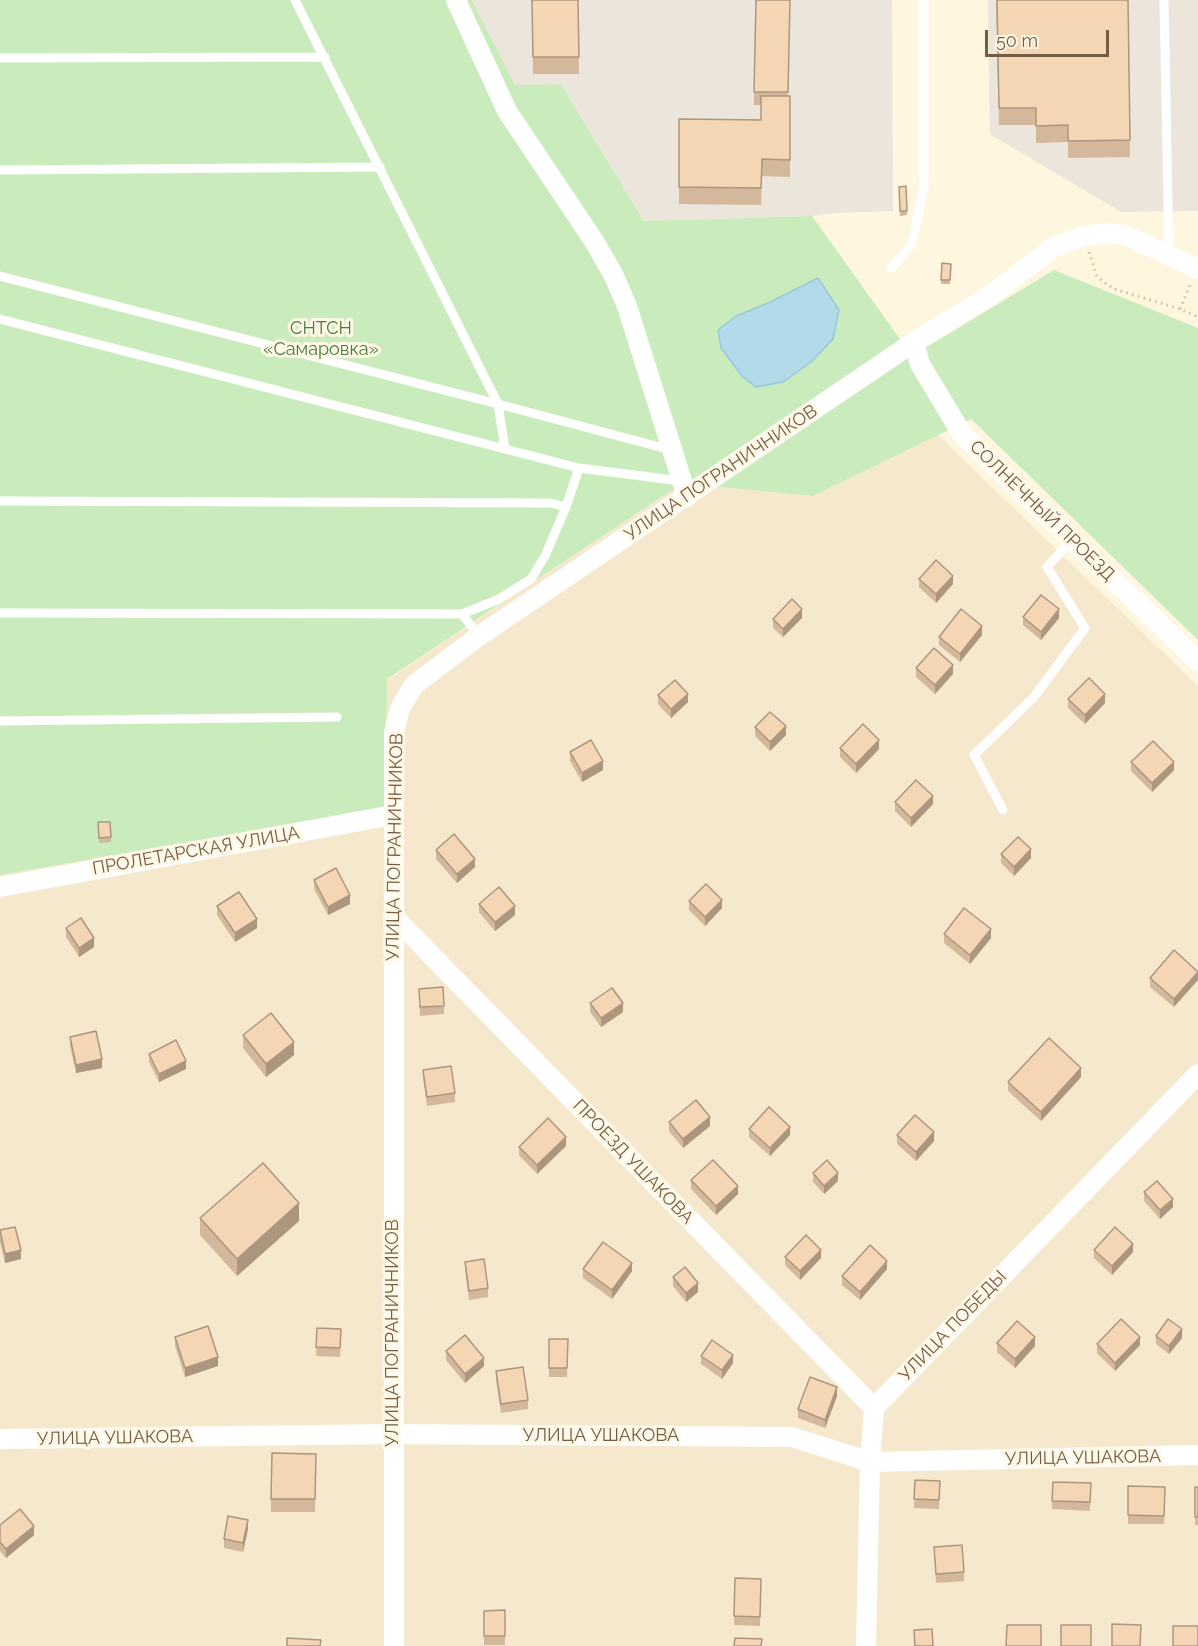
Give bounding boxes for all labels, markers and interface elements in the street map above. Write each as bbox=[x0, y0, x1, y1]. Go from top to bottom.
scale bar bbox=[988, 18, 1112, 56]
text: 50 m bbox=[996, 30, 1038, 51]
park label: СНТСН «Самаровка» bbox=[263, 318, 379, 360]
street label: УЛИЦА ПОГРАНИЧНИКОВ bbox=[621, 400, 821, 546]
street label: СОЛНЕЧНЫЙ ПРОЕЗД bbox=[965, 436, 1119, 586]
street label: УЛИЦА ПОГРАНИЧНИКОВ bbox=[382, 733, 408, 961]
street label: ПРОЛЕТАРСКАЯ УЛИЦА bbox=[91, 822, 301, 880]
street label: ПРОЕЗД УШАКОВА bbox=[568, 1095, 698, 1229]
street label: УЛИЦА ПОГРАНИЧНИКОВ bbox=[382, 1219, 404, 1447]
street label: УЛИЦА ПОБЕДЫ bbox=[895, 1266, 1011, 1386]
street label: УЛИЦА УШАКОВА bbox=[523, 1425, 679, 1447]
street label: УЛИЦА УШАКОВА bbox=[37, 1426, 193, 1450]
street label: УЛИЦА УШАКОВА bbox=[1005, 1446, 1161, 1470]

